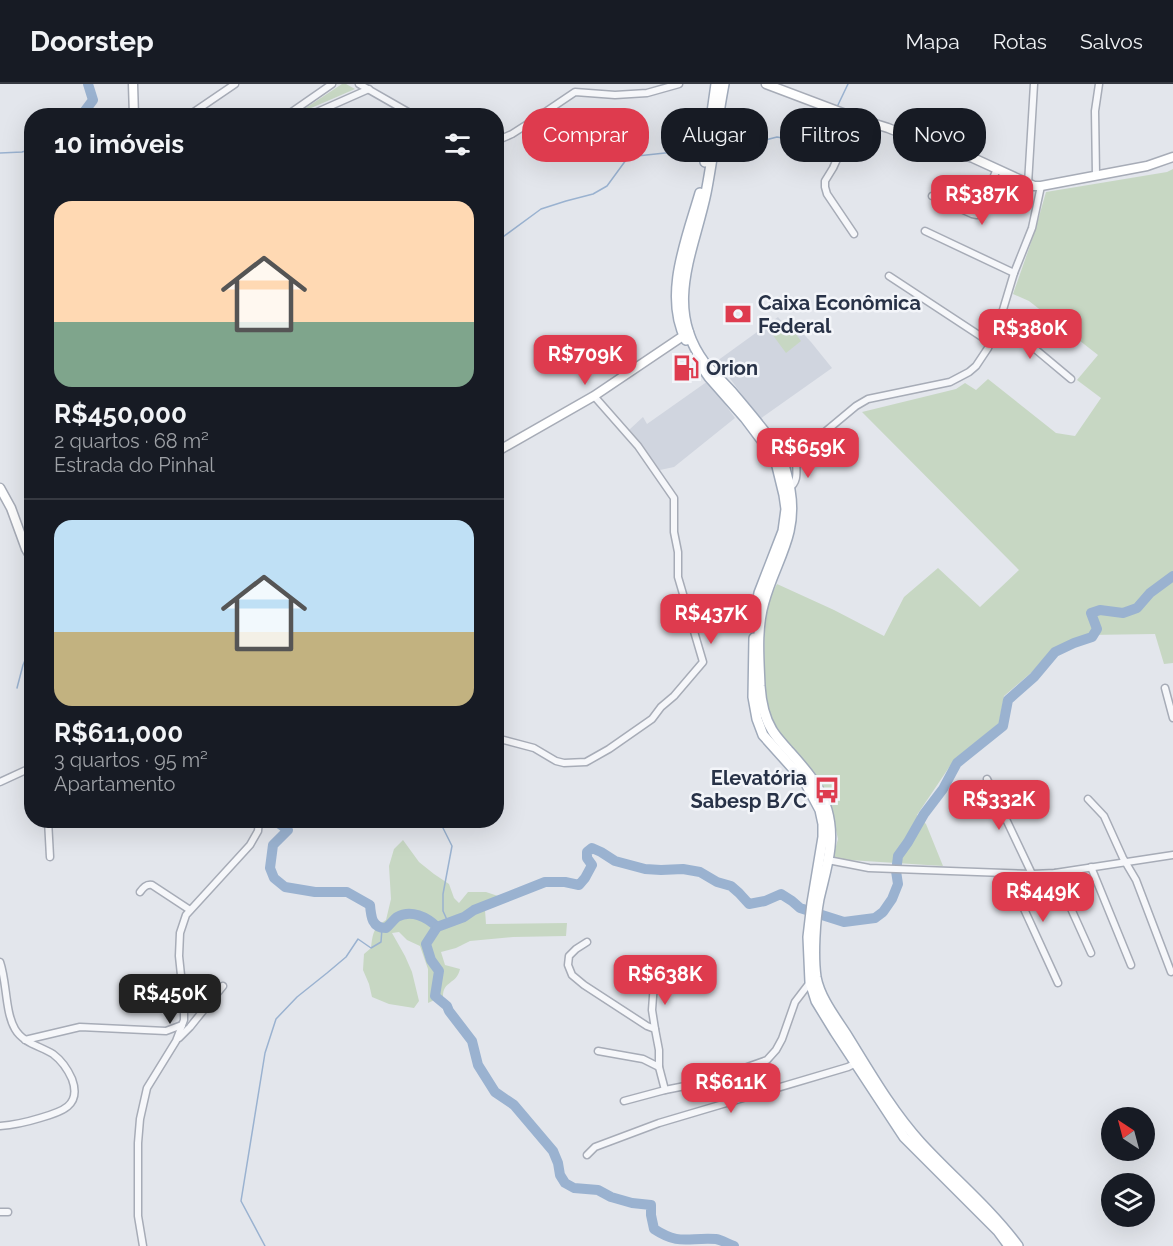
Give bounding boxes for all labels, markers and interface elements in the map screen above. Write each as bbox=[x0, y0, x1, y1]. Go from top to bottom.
text: Doorstep bbox=[30, 25, 154, 58]
text: Mapa bbox=[906, 29, 960, 54]
text: Rotas bbox=[993, 29, 1047, 54]
text: Salvos bbox=[1080, 29, 1143, 54]
chip: Comprar bbox=[522, 108, 649, 162]
chip: Alugar bbox=[661, 108, 768, 162]
chip: Filtros bbox=[780, 108, 881, 162]
chip: Novo bbox=[893, 108, 986, 162]
icon: filters bbox=[441, 128, 474, 161]
text: 10 imóveis bbox=[54, 129, 184, 159]
pin: R$387K bbox=[933, 175, 1031, 226]
text: R$387K bbox=[945, 182, 1019, 206]
icon: home bbox=[210, 240, 318, 348]
place label: Caixa Econômica Federal bbox=[758, 291, 921, 338]
bank icon: Caixa Econômica Federal bbox=[723, 299, 753, 329]
pin: R$380K bbox=[981, 309, 1079, 360]
text: R$380K bbox=[993, 316, 1067, 340]
pin: R$709K bbox=[536, 335, 634, 386]
text: R$709K bbox=[548, 342, 622, 366]
fuel station icon: Orion bbox=[671, 353, 701, 383]
place label: Orion bbox=[706, 356, 758, 380]
text: R$450,000 bbox=[54, 399, 187, 429]
pin: R$659K bbox=[759, 428, 857, 479]
text: 2 quartos · 68 m² bbox=[54, 429, 209, 453]
text: R$659K bbox=[771, 435, 845, 459]
text: Estrada do Pinhal bbox=[54, 453, 215, 477]
icon: home bbox=[210, 559, 318, 667]
pin: R$437K bbox=[662, 594, 760, 645]
text: R$437K bbox=[674, 601, 748, 625]
text: R$611,000 bbox=[54, 718, 183, 748]
text: 3 quartos · 95 m² bbox=[54, 748, 208, 772]
place label: Elevatória Sabesp B/C bbox=[691, 766, 807, 813]
text: Apartamento bbox=[54, 772, 176, 796]
bus stop icon: Elevatória Sabesp B/C bbox=[812, 775, 842, 805]
pin: R$332K bbox=[950, 780, 1048, 831]
text: R$332K bbox=[963, 787, 1035, 811]
pin: R$449K bbox=[994, 872, 1092, 923]
text: R$449K bbox=[1006, 879, 1080, 903]
pin: R$638K bbox=[616, 955, 714, 1006]
text: R$638K bbox=[628, 962, 702, 986]
pin: R$450K bbox=[121, 974, 219, 1025]
text: R$450K bbox=[133, 981, 207, 1005]
pin: R$611K bbox=[682, 1063, 780, 1114]
text: R$611K bbox=[695, 1070, 767, 1094]
north arrow bbox=[1101, 1107, 1155, 1161]
map controls bbox=[1101, 1107, 1155, 1227]
button: layers bbox=[1101, 1173, 1155, 1227]

